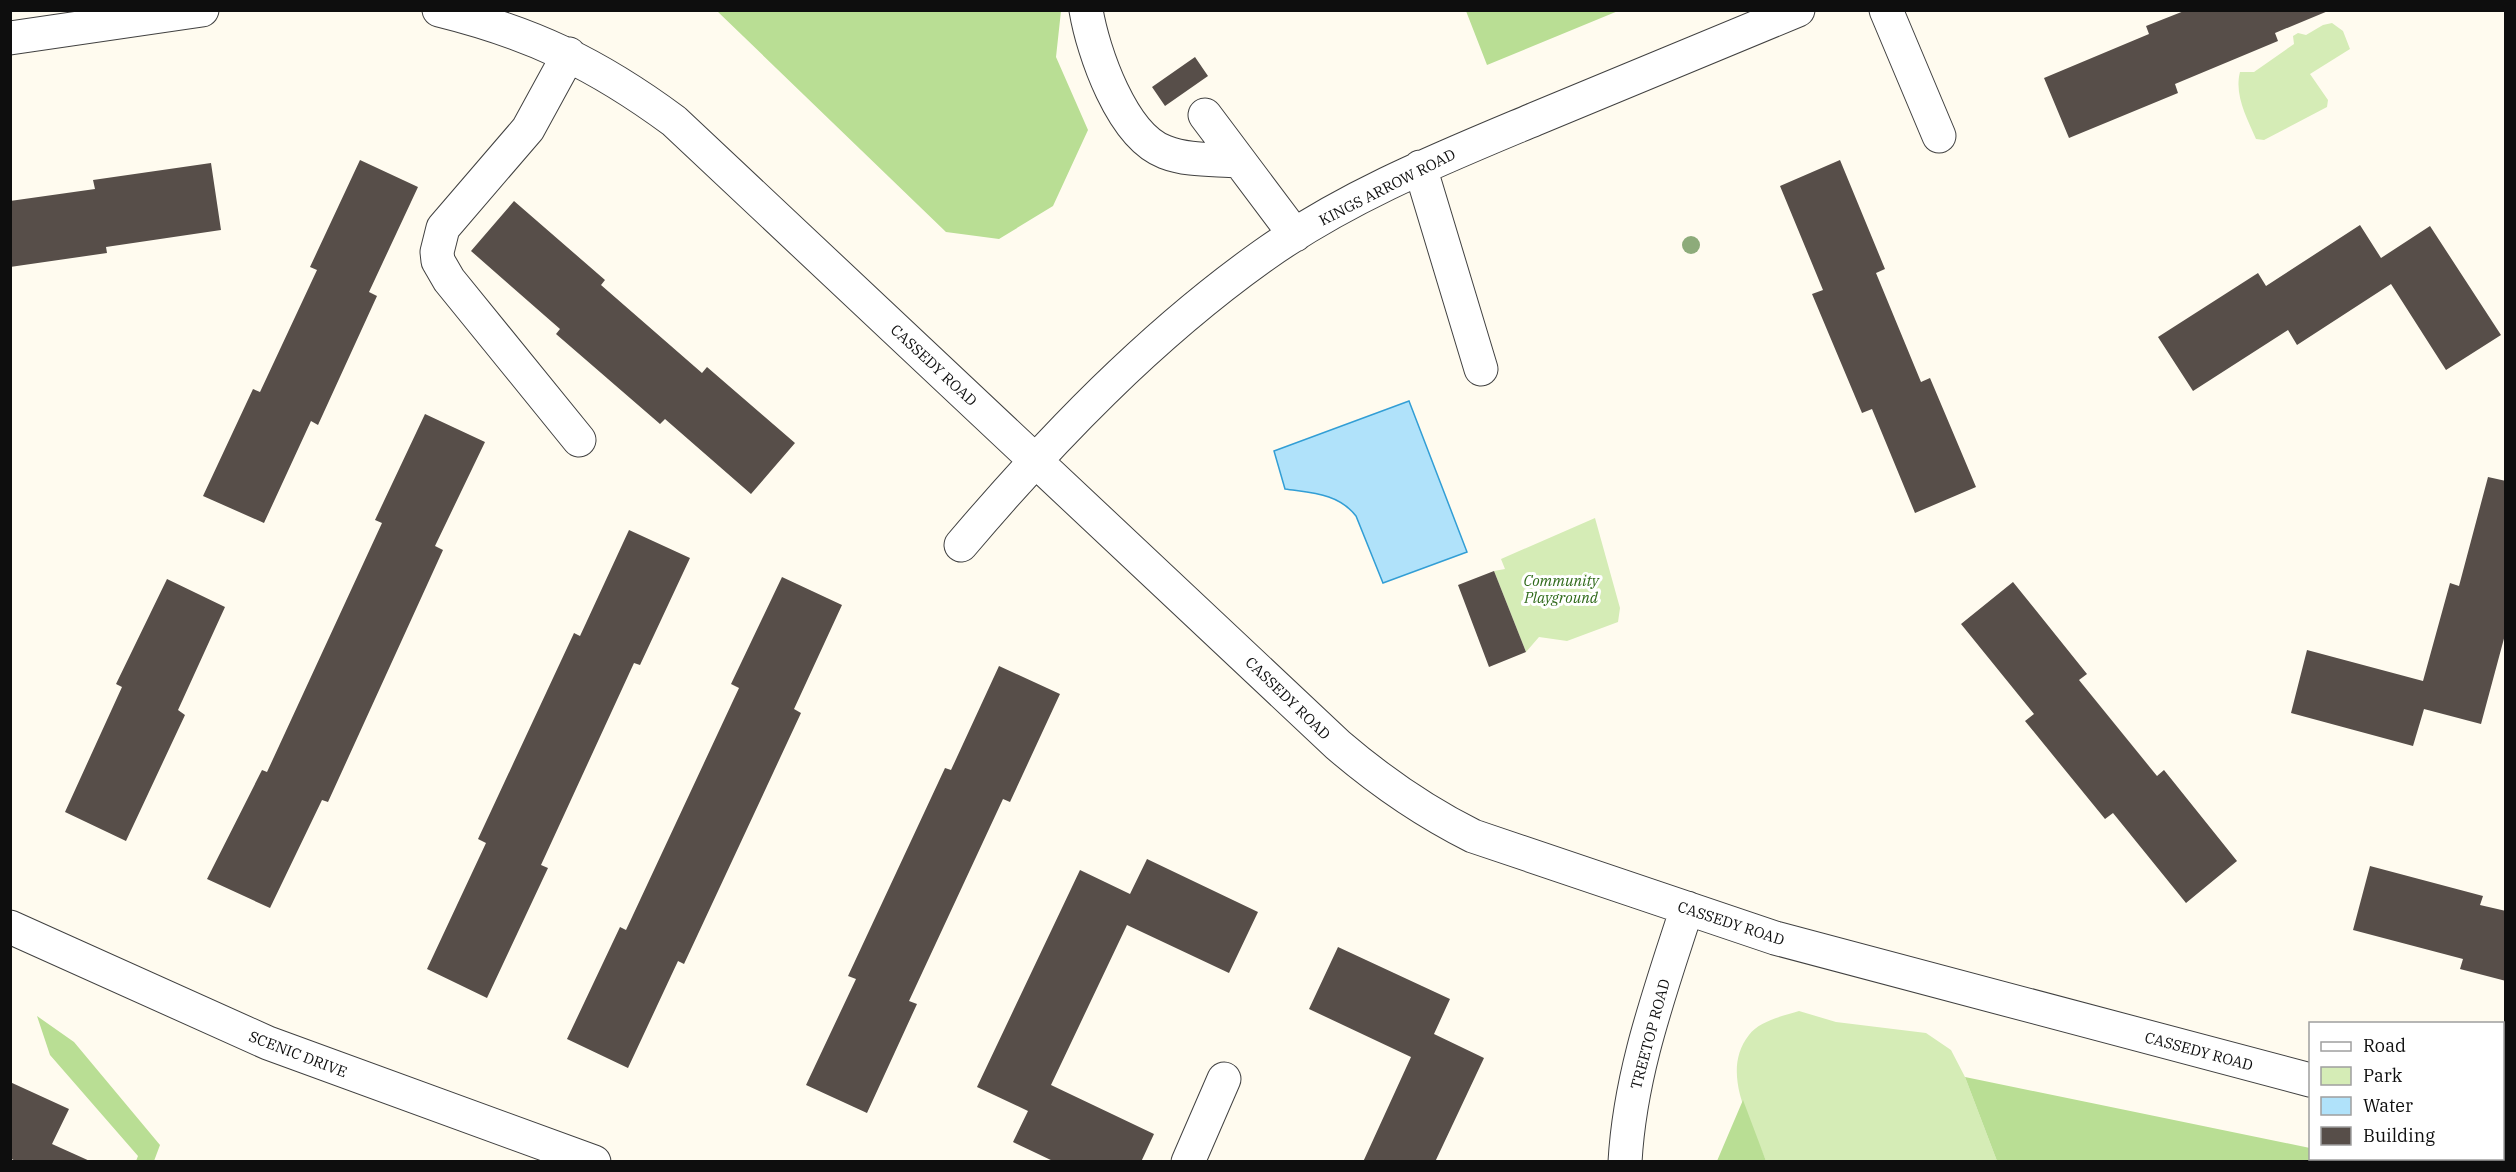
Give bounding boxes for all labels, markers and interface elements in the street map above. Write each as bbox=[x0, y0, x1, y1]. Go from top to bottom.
street label: KINGS ARROW ROAD bbox=[1316, 144, 1458, 230]
street label: CASSEDY ROAD bbox=[887, 320, 981, 410]
park label: Community Playground bbox=[1523, 571, 1600, 607]
street label: CASSEDY ROAD bbox=[1241, 653, 1335, 743]
street label: CASSEDY ROAD bbox=[1675, 897, 1787, 949]
street label: TREETOP ROAD bbox=[1626, 977, 1674, 1091]
legend bbox=[2309, 1022, 2504, 1160]
street label: SCENIC DRIVE bbox=[246, 1027, 350, 1081]
street label: CASSEDY ROAD bbox=[2143, 1027, 2255, 1075]
text: Road bbox=[2363, 1034, 2406, 1057]
text: Park bbox=[2363, 1064, 2403, 1087]
text: Water bbox=[2363, 1094, 2413, 1117]
text: Building bbox=[2363, 1124, 2435, 1147]

